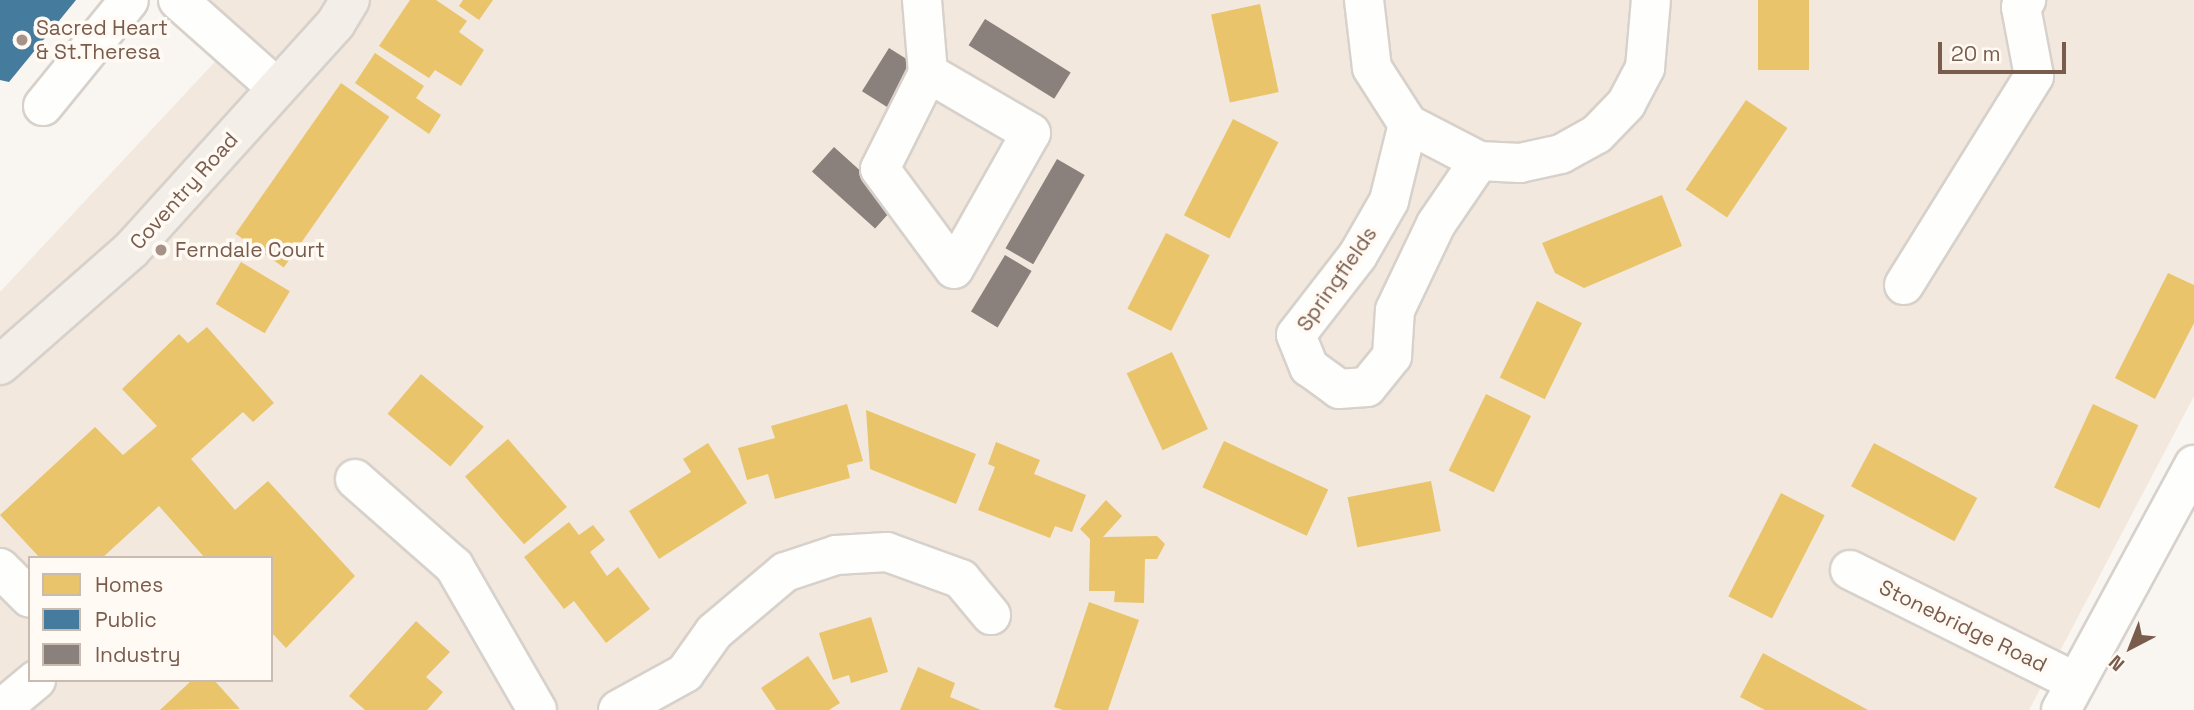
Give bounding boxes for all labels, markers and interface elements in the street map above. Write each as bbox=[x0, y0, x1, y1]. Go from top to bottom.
place label: Sacred Heart & St.Theresa bbox=[36, 15, 168, 65]
scale bar bbox=[1942, 28, 2070, 72]
marker: Sacred Heart & St.Theresa bbox=[14, 32, 30, 48]
text: 20 m bbox=[1951, 40, 2001, 67]
street label: Coventry Road bbox=[125, 127, 243, 255]
street label: Springfields bbox=[1292, 222, 1382, 336]
place label: Ferndale Court bbox=[175, 237, 325, 263]
marker: Ferndale Court bbox=[153, 242, 169, 258]
legend bbox=[28, 556, 273, 682]
text: Homes bbox=[95, 571, 163, 598]
street label: Stonebridge Road bbox=[1875, 574, 2051, 678]
text: Public bbox=[95, 606, 157, 633]
north arrow bbox=[2096, 612, 2166, 682]
text: Industry bbox=[95, 641, 181, 668]
text: N bbox=[2104, 649, 2130, 677]

